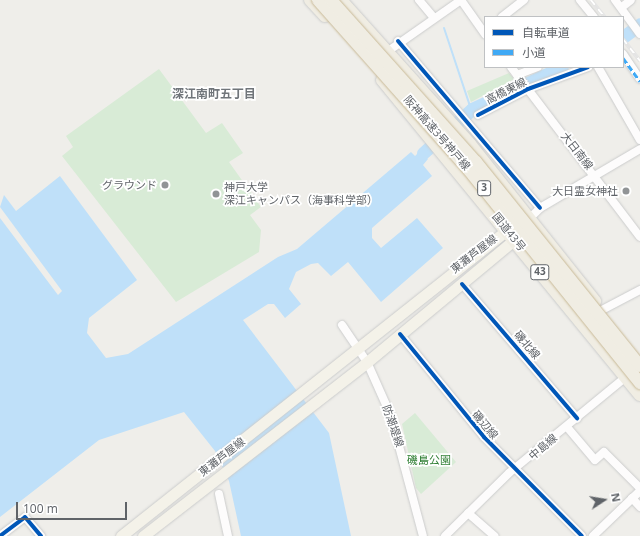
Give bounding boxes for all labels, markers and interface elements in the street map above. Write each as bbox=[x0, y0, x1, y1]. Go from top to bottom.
legend bbox=[484, 16, 624, 68]
text: 自転車道 bbox=[522, 24, 570, 41]
text: 小道 bbox=[522, 44, 546, 61]
street label: 高橋東線 bbox=[483, 75, 529, 107]
district label: 深江南町五丁目 bbox=[172, 87, 256, 101]
street label: 阪神高速3号神戸線 bbox=[401, 93, 473, 173]
street label: 大日南線 bbox=[558, 130, 596, 172]
place label: グラウンド bbox=[102, 178, 157, 192]
marker: グラウンド bbox=[160, 180, 170, 190]
road number: 3 bbox=[477, 180, 491, 196]
place label: 神戸大学 深江キャンパス（海事科学部） bbox=[224, 181, 378, 207]
place label: 大日霊女神社 bbox=[552, 184, 618, 198]
marker: 大日霊女神社 bbox=[621, 186, 631, 196]
marker: 神戸大学 深江キャンパス（海事科学部） bbox=[211, 189, 221, 199]
street label: 国道43号 bbox=[490, 210, 528, 254]
street label: 東灘芦屋線 bbox=[448, 232, 500, 276]
road number: 43 bbox=[530, 264, 550, 280]
street label: 磯北線 bbox=[511, 328, 543, 362]
street label: 防潮堤線 bbox=[380, 403, 406, 449]
street label: 磯辺線 bbox=[469, 408, 501, 442]
street label: 中島線 bbox=[526, 431, 560, 463]
street label: 東灘芦屋線 bbox=[196, 435, 248, 479]
park label: 磯島公園 bbox=[407, 453, 451, 467]
north arrow bbox=[584, 480, 624, 520]
text: N bbox=[608, 491, 624, 503]
scale bar bbox=[18, 494, 129, 520]
text: 100 m bbox=[23, 500, 58, 517]

